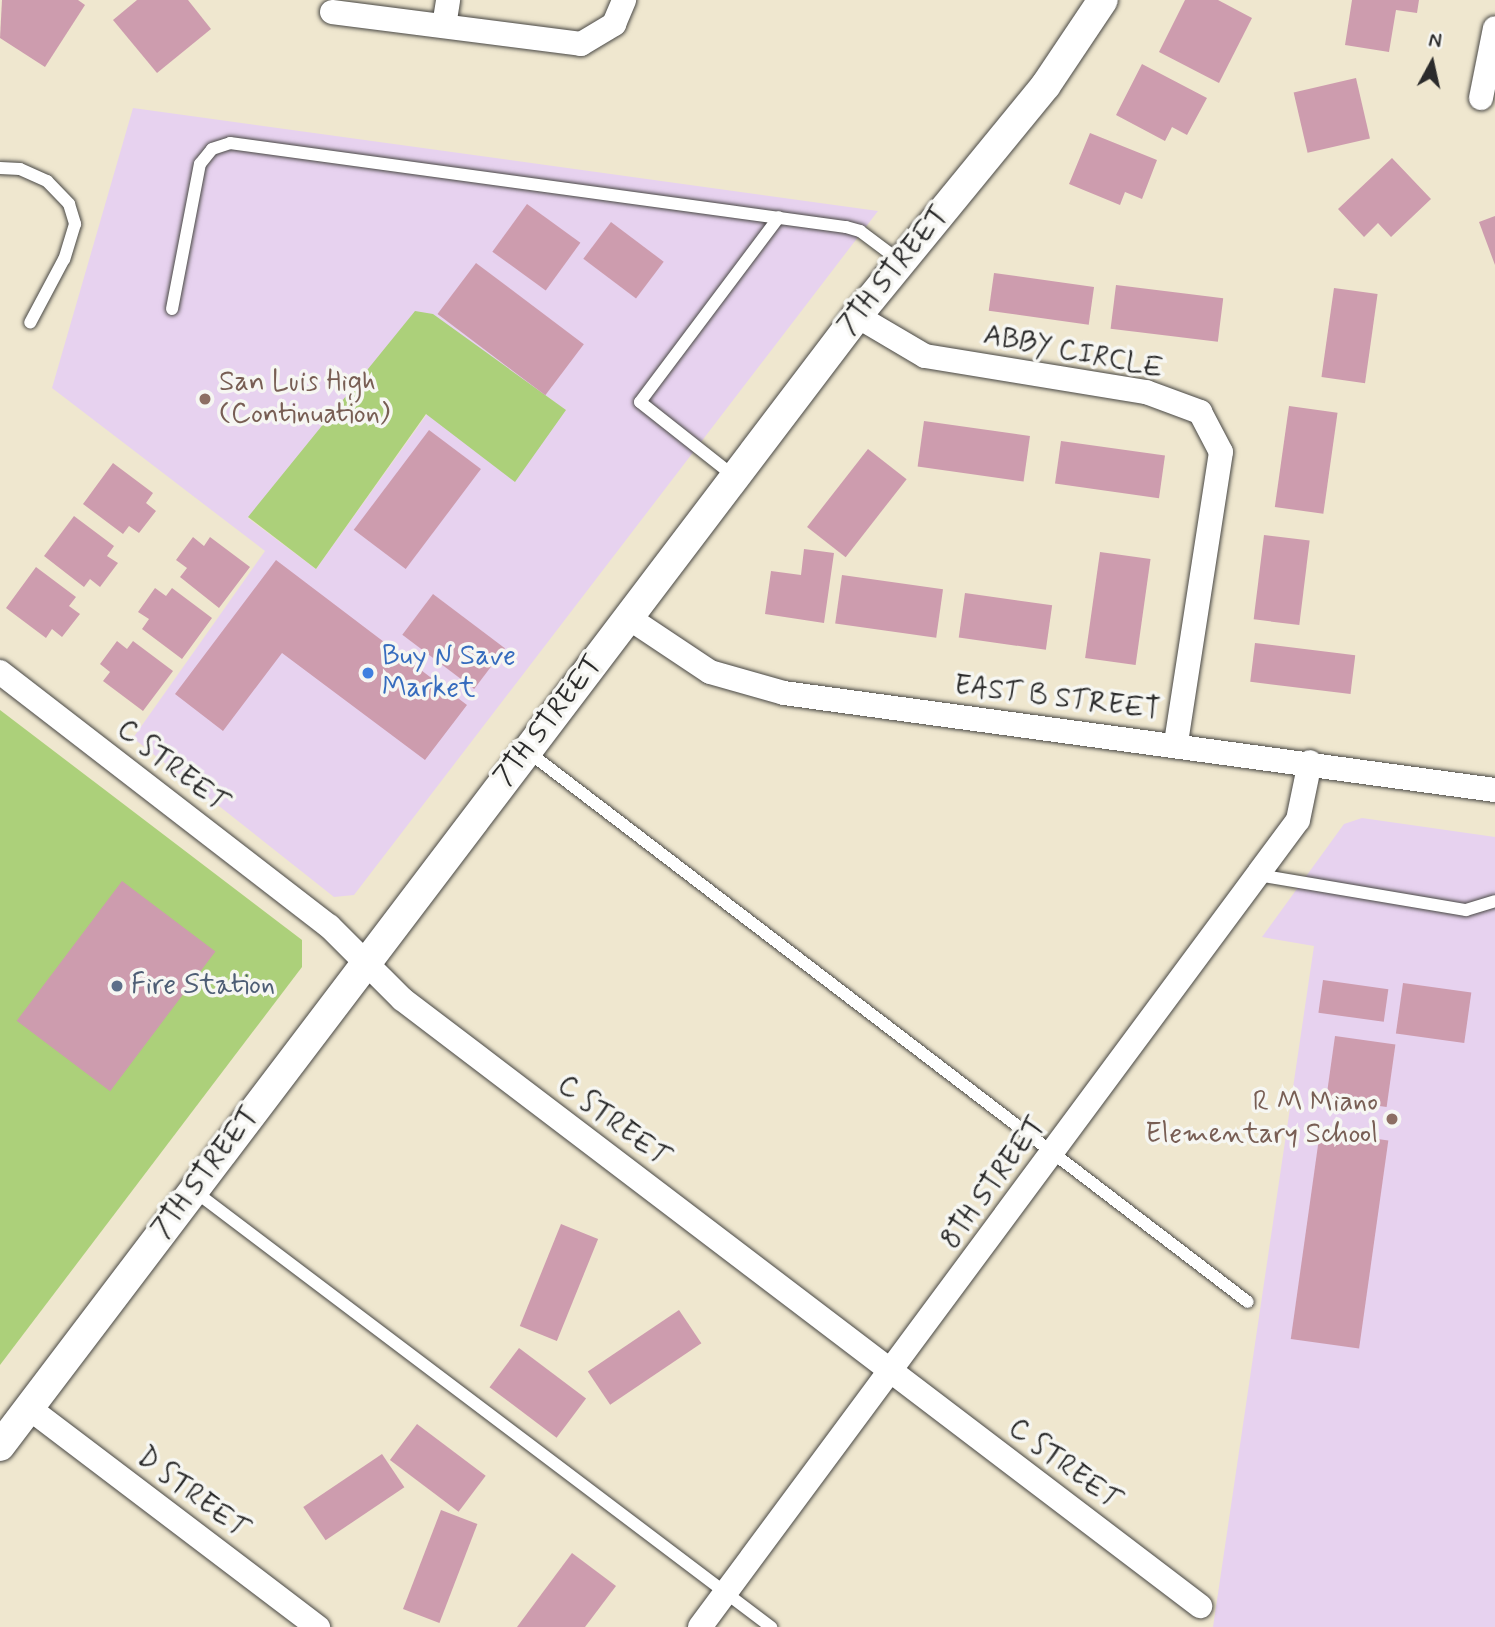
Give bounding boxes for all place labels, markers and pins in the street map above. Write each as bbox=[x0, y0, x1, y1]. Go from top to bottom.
place label: San Luis High (Continuation) bbox=[219, 366, 390, 432]
marker: San Luis High (Continuation) bbox=[197, 391, 213, 407]
place label: Buy N Save Market bbox=[382, 640, 517, 706]
marker: Buy N Save Market bbox=[360, 665, 376, 681]
place label: Fire Station bbox=[131, 969, 267, 1003]
marker: Fire Station bbox=[109, 978, 125, 994]
place label: R M Miano Elementary School bbox=[1145, 1086, 1378, 1152]
marker: R M Miano Elementary School bbox=[1384, 1111, 1400, 1127]

